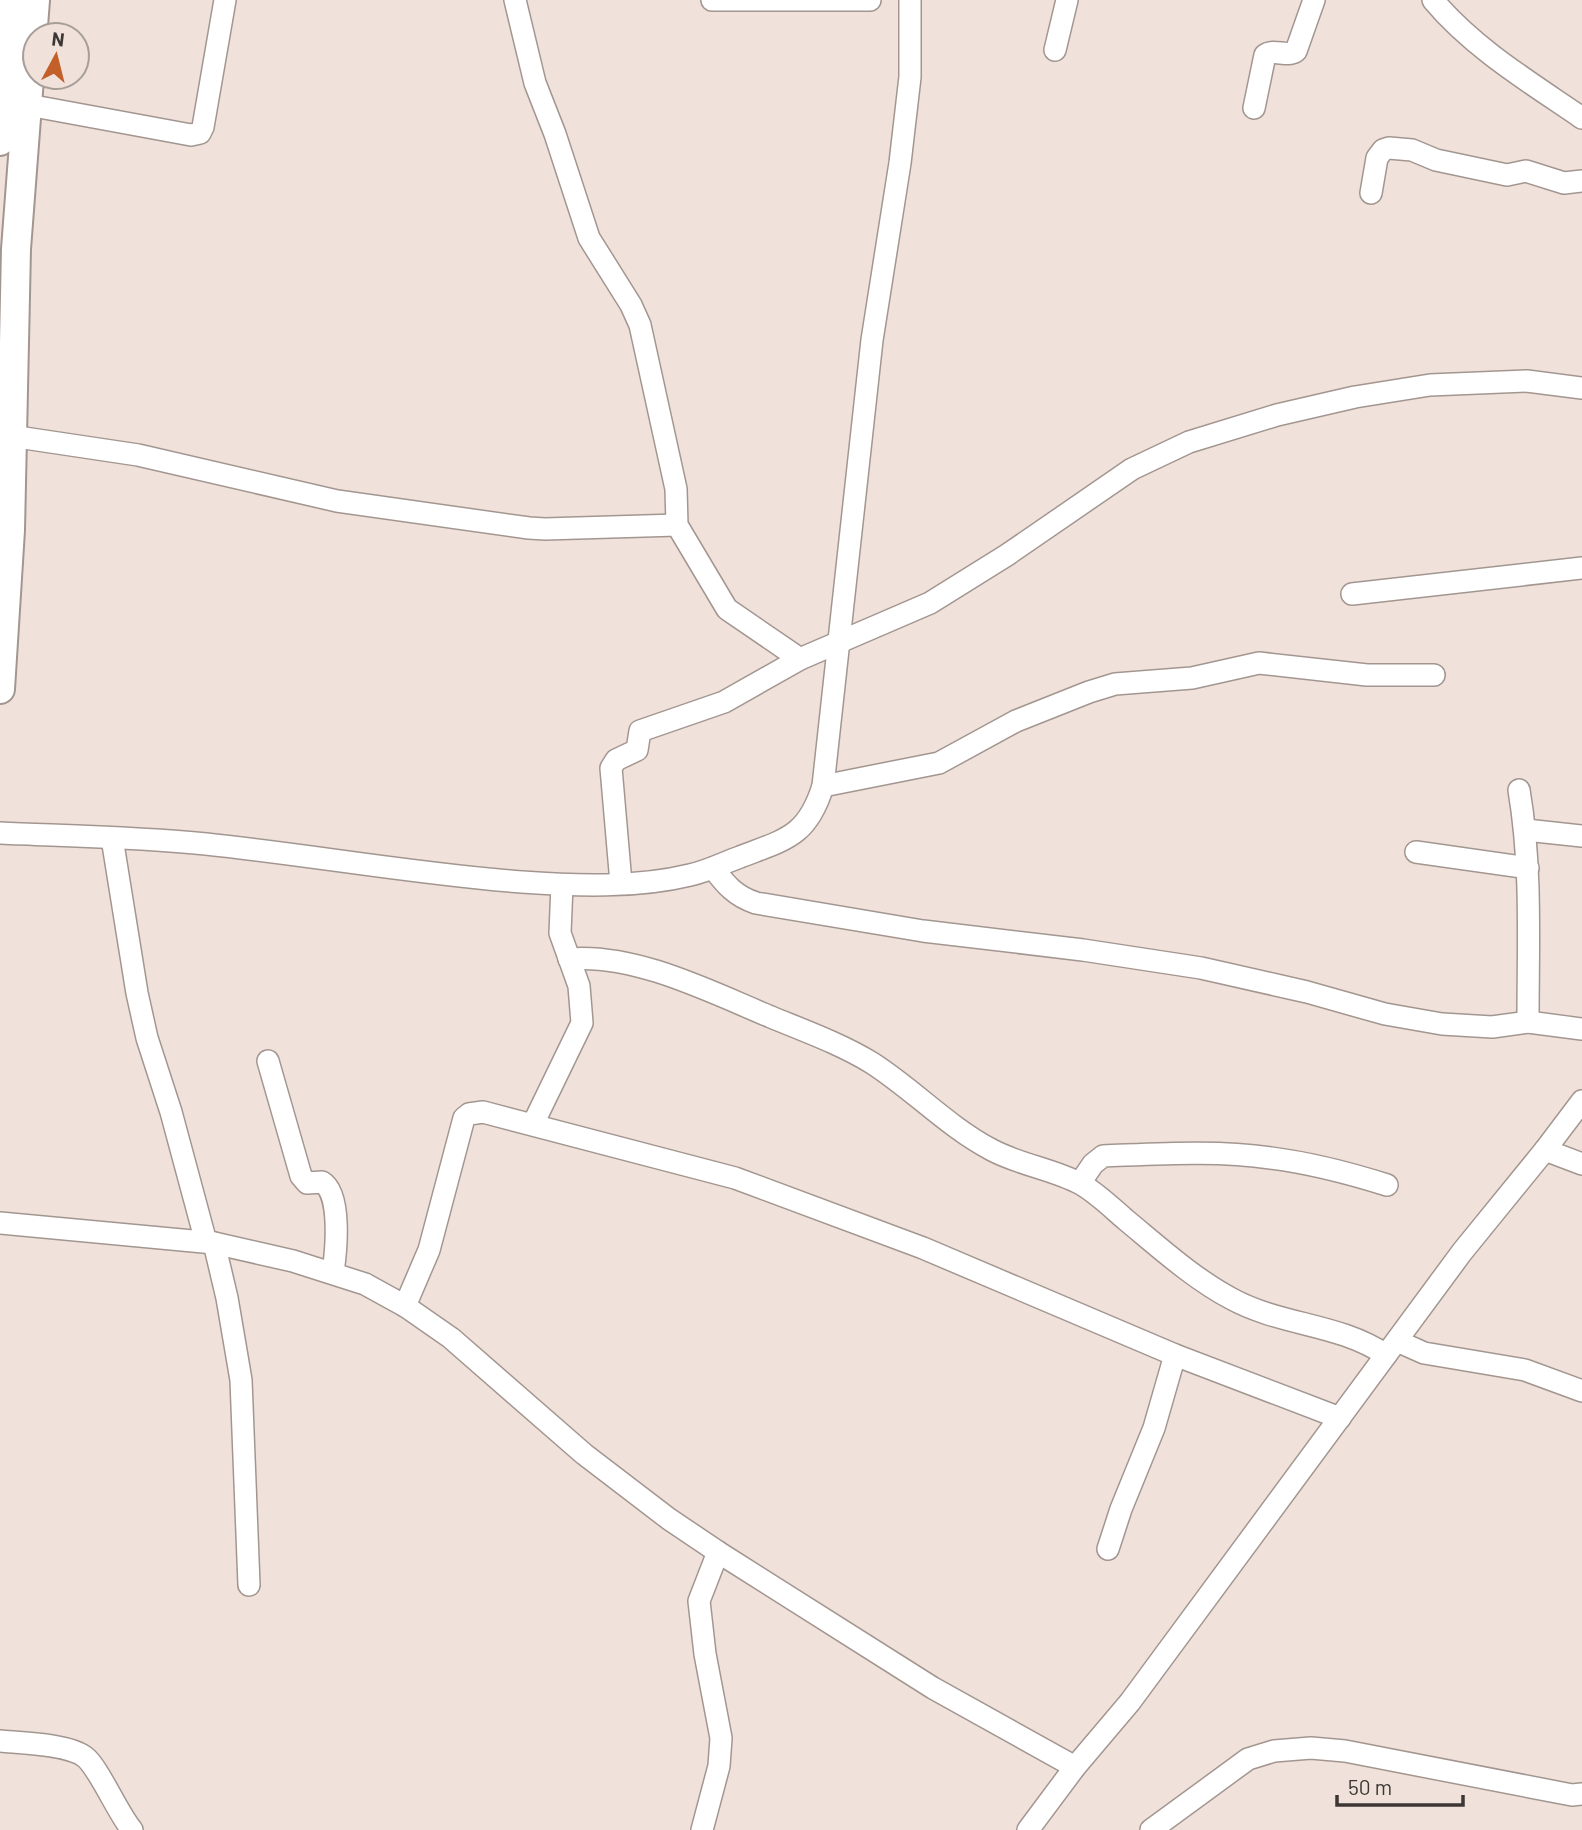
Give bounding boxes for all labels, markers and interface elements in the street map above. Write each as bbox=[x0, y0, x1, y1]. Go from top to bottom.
north arrow bbox=[21, 21, 91, 91]
text: N bbox=[50, 26, 66, 51]
scale bar bbox=[1337, 1764, 1463, 1808]
text: 50 m bbox=[1348, 1774, 1392, 1799]

